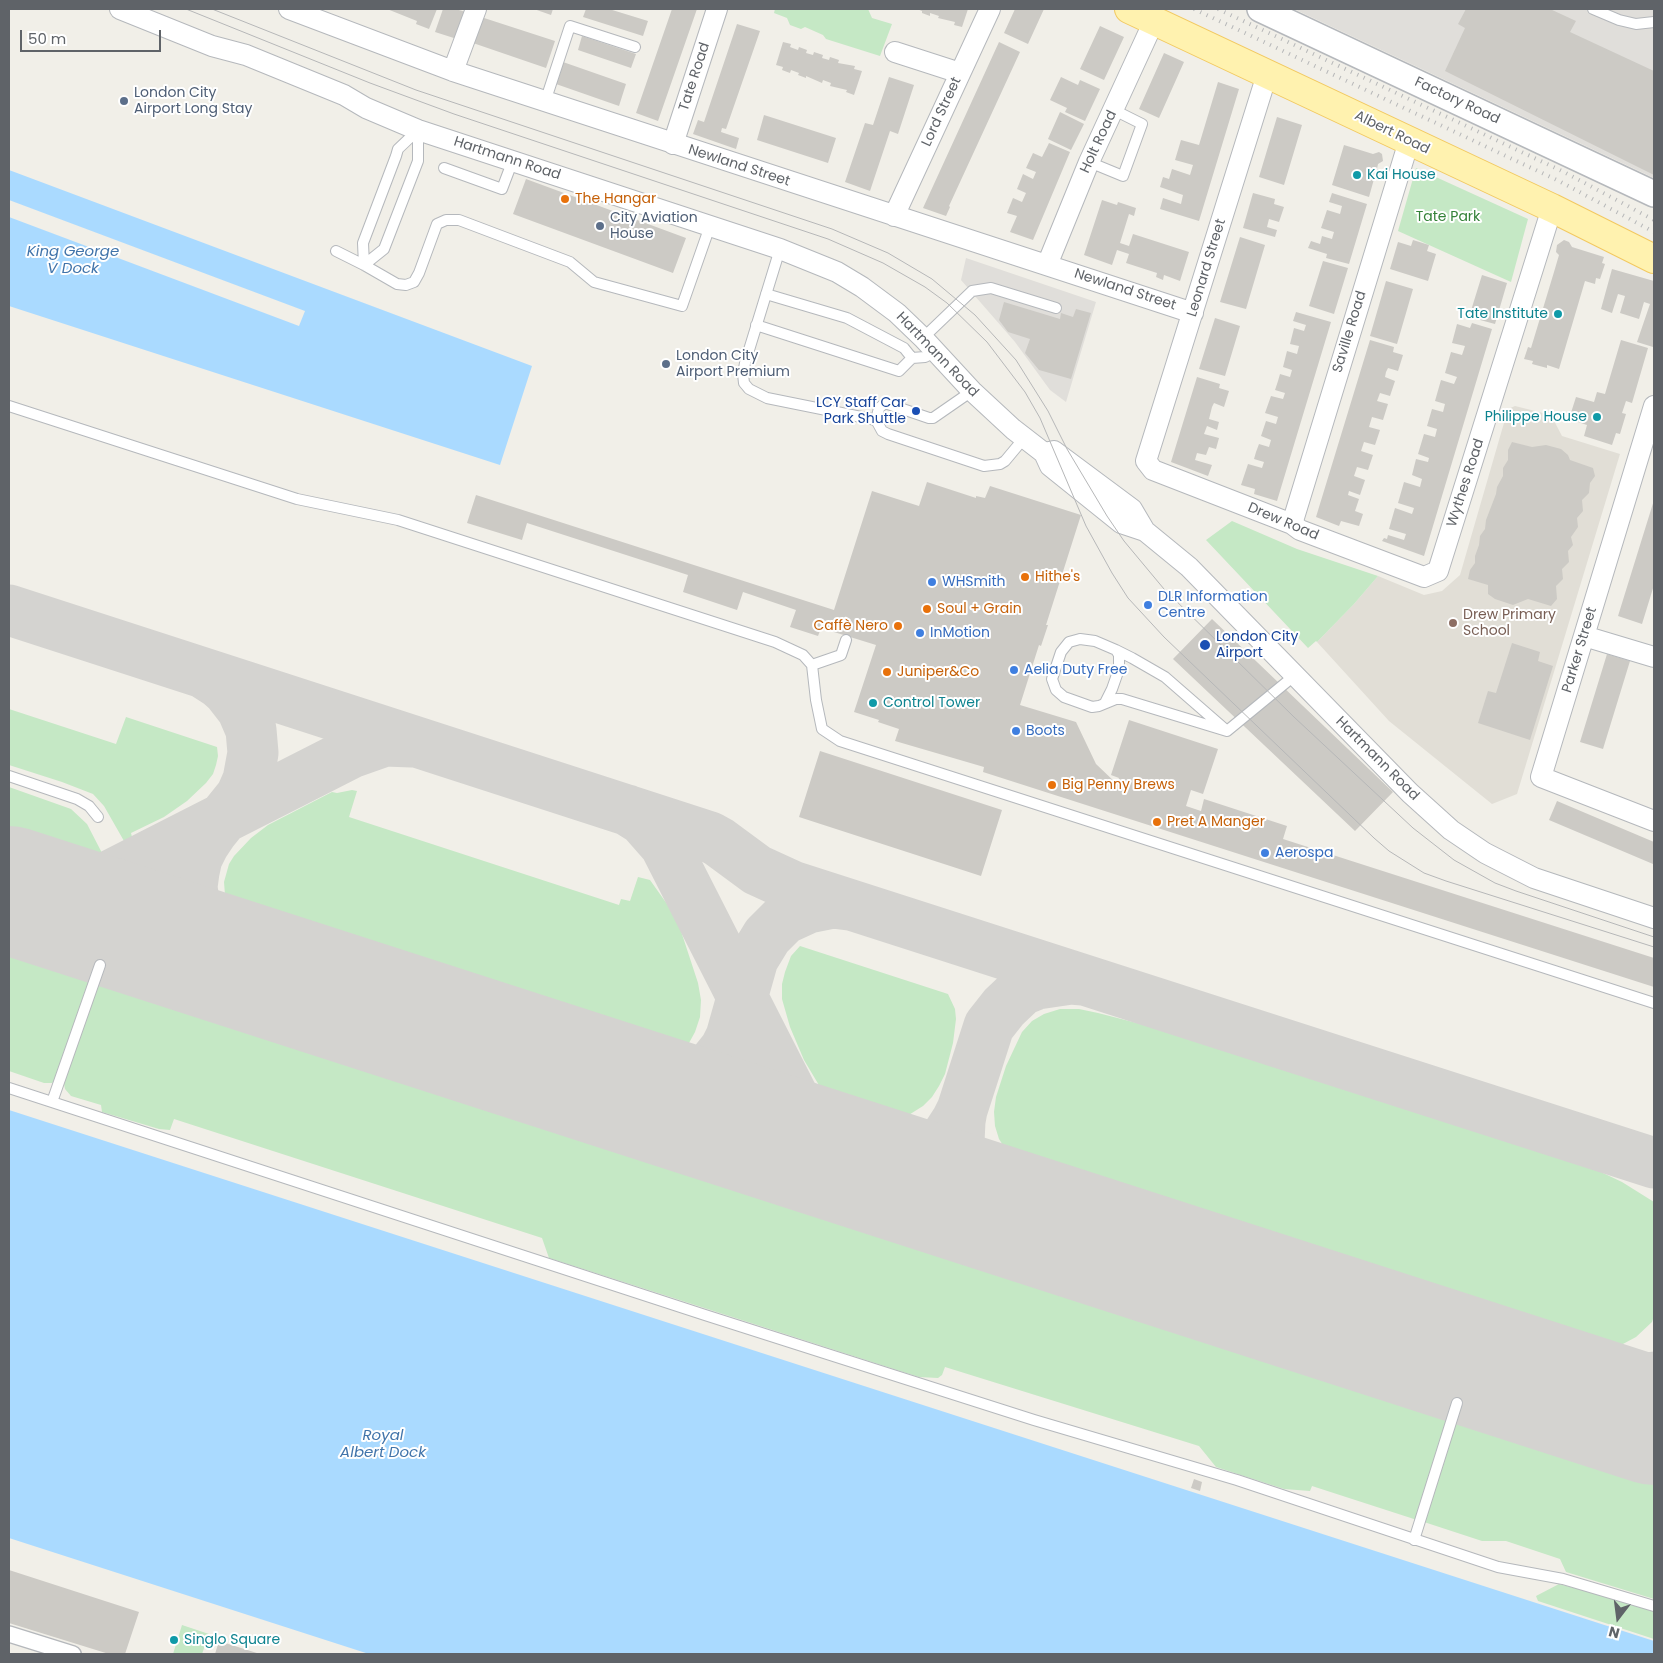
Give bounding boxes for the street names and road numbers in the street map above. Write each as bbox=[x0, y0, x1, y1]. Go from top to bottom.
street label: Tate Road bbox=[676, 41, 714, 113]
street label: Factory Road bbox=[1412, 74, 1502, 128]
street label: Lord Street bbox=[919, 75, 965, 149]
street label: Holt Road bbox=[1077, 108, 1121, 176]
street label: Albert Road bbox=[1352, 108, 1432, 158]
street label: Hartmann Road bbox=[451, 134, 563, 184]
street label: Newland Street bbox=[686, 142, 792, 190]
street label: Leonard Street bbox=[1184, 217, 1230, 319]
street label: Newland Street bbox=[1072, 266, 1178, 314]
street label: Saville Road bbox=[1330, 289, 1370, 375]
street label: Hartmann Road bbox=[892, 309, 982, 401]
street label: Wythes Road bbox=[1444, 437, 1488, 529]
street label: Drew Road bbox=[1245, 500, 1321, 544]
street label: Parker Street bbox=[1559, 605, 1601, 695]
street label: Hartmann Road bbox=[1332, 714, 1422, 804]

